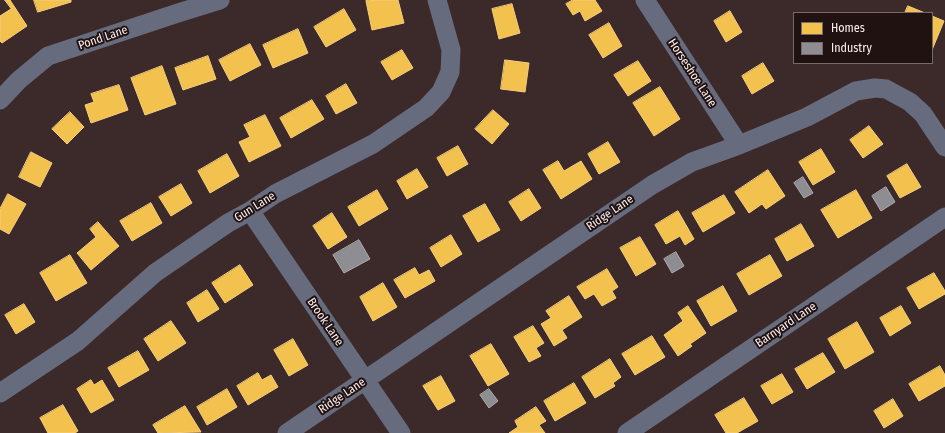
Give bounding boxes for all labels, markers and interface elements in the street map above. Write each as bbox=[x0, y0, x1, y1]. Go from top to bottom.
legend bbox=[793, 12, 933, 64]
text: Homes bbox=[831, 21, 865, 35]
street label: Pond Lane bbox=[76, 23, 130, 53]
street label: Horseshoe Lane bbox=[665, 36, 719, 110]
text: Industry bbox=[831, 41, 872, 55]
street label: Gun Lane bbox=[232, 189, 278, 225]
street label: Ridge Lane bbox=[584, 192, 636, 234]
street label: Brook Lane bbox=[304, 295, 346, 349]
street label: Barnyard Lane bbox=[753, 299, 819, 351]
street label: Ridge Lane bbox=[316, 375, 368, 417]

